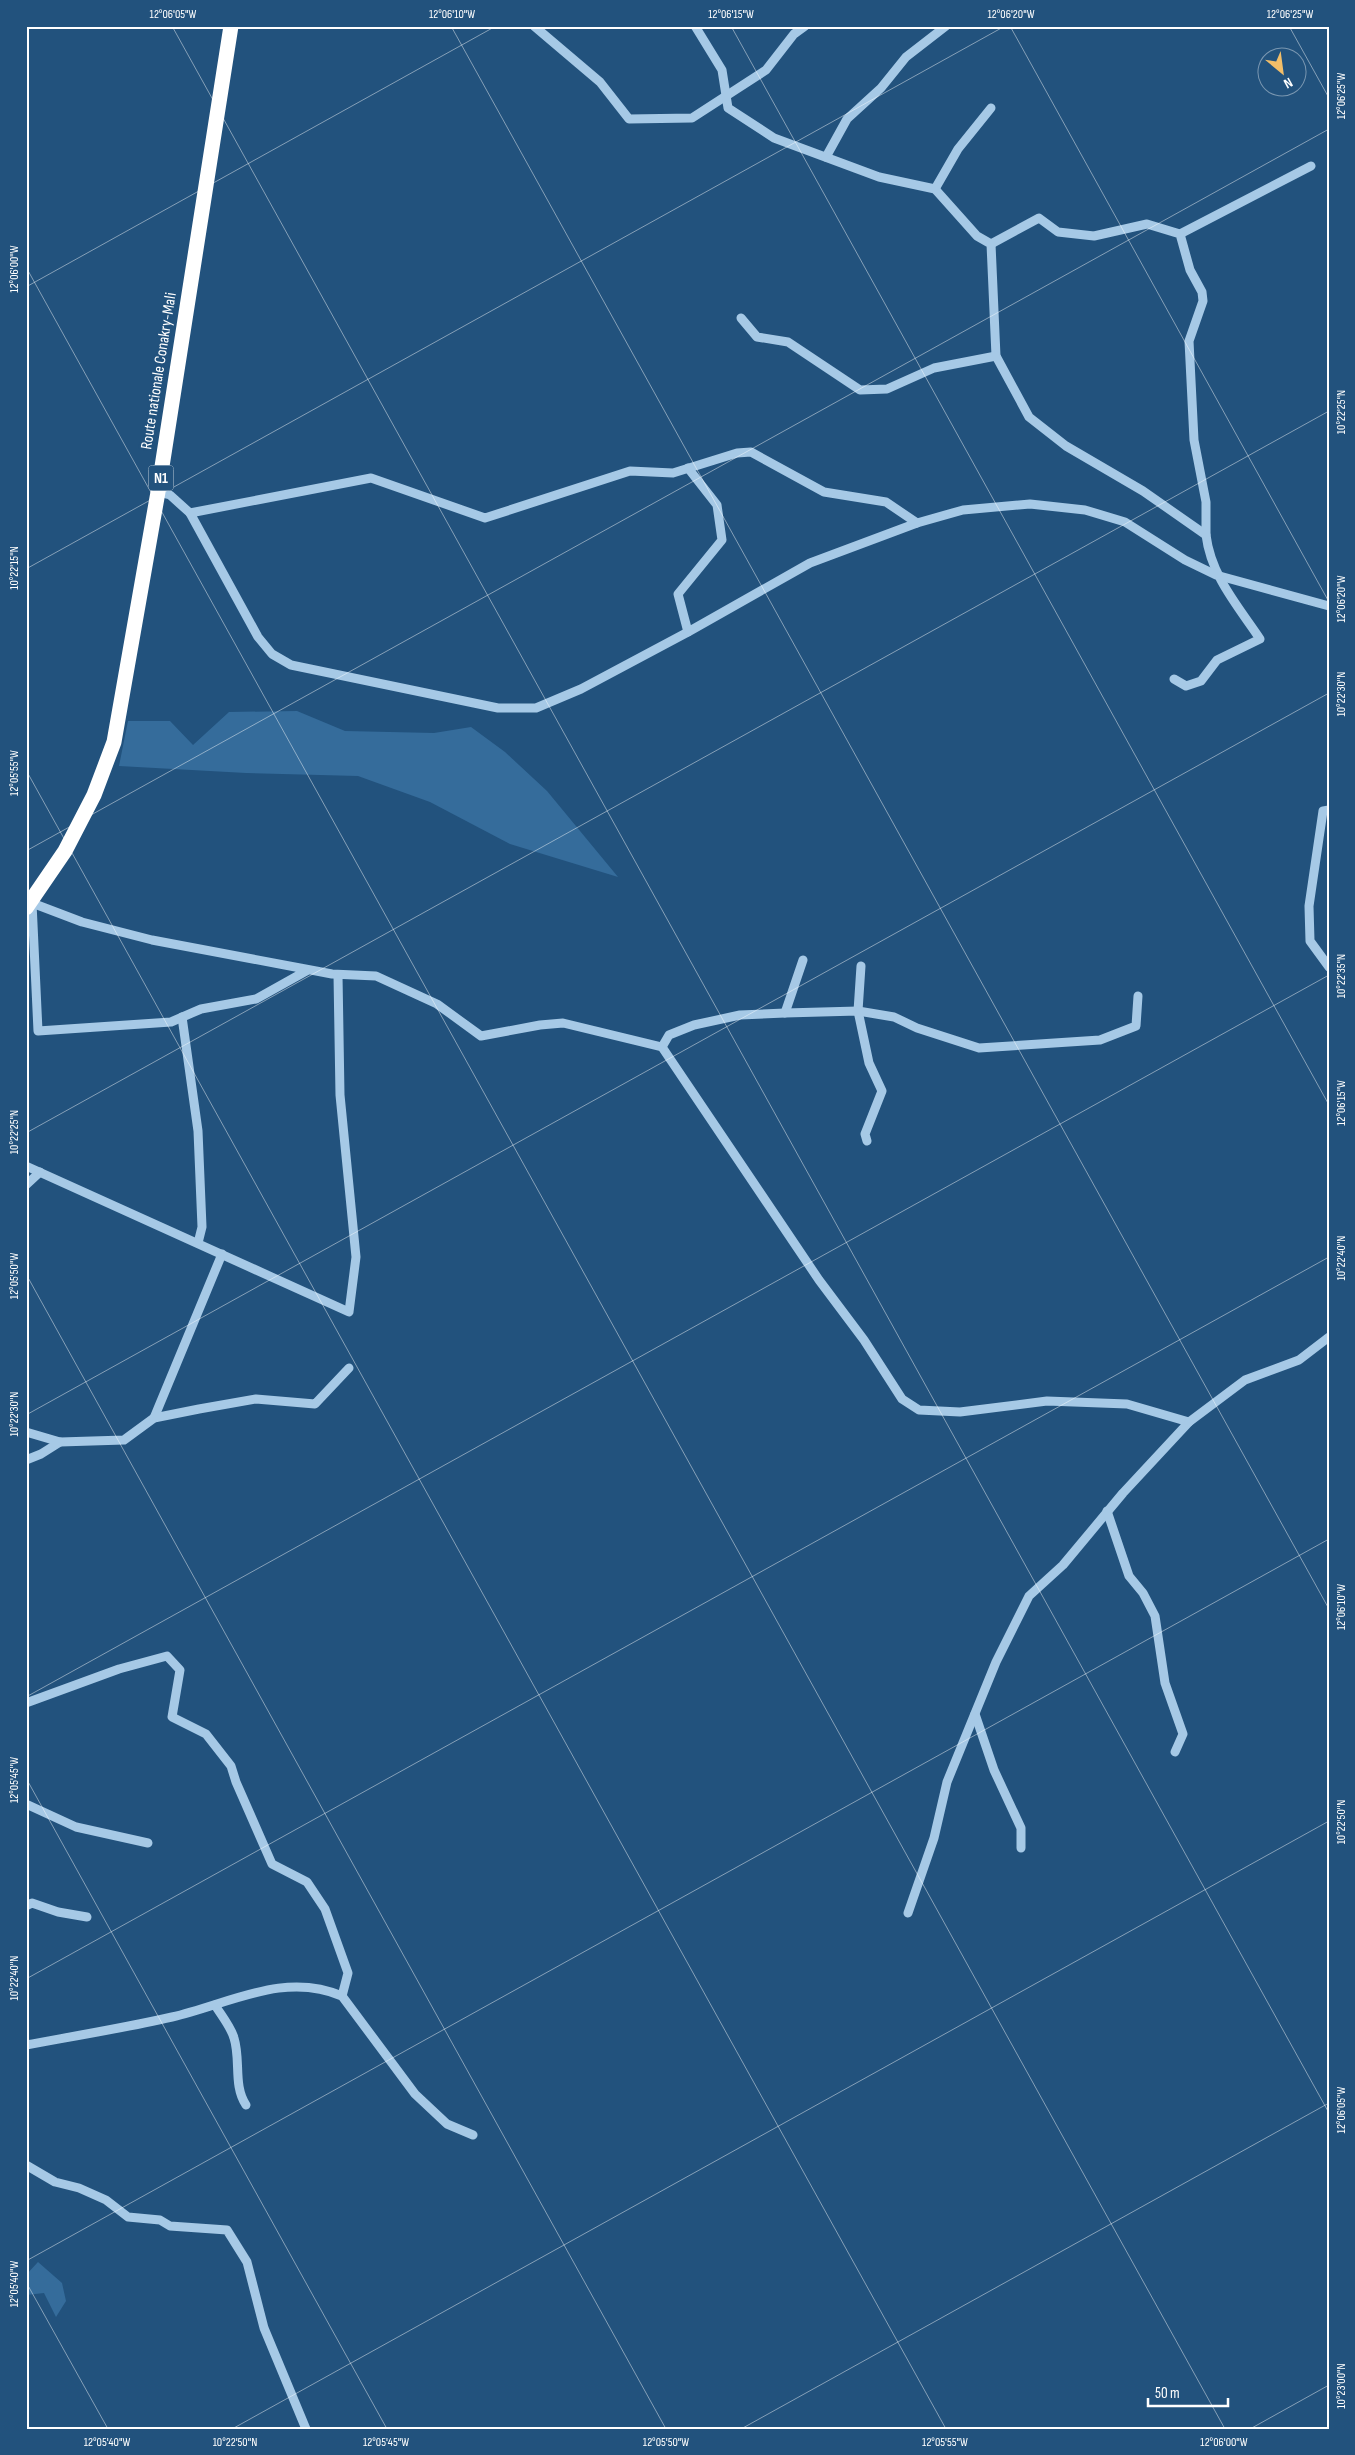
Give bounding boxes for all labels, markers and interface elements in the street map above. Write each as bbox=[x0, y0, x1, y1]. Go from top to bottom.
text: 12°06'05"W bbox=[150, 7, 197, 22]
text: 12°06'10"W bbox=[429, 7, 475, 22]
text: 12°06'15"W bbox=[708, 7, 754, 22]
text: 12°06'20"W bbox=[988, 7, 1035, 22]
text: 12°06'25"W bbox=[1267, 7, 1313, 22]
north arrow bbox=[1258, 48, 1308, 98]
text: 12°06'25"W bbox=[1334, 73, 1349, 119]
text: N bbox=[1281, 74, 1295, 92]
text: 12°06'00"W bbox=[7, 245, 22, 293]
street label: Route nationale Conakry-Mali bbox=[137, 291, 181, 451]
text: 10°22'25"N bbox=[1334, 390, 1349, 434]
road number: N1 bbox=[148, 466, 174, 490]
text: 10°22'15"N bbox=[7, 546, 22, 590]
text: 12°06'20"W bbox=[1334, 575, 1349, 622]
text: 10°22'30"N bbox=[1334, 672, 1349, 716]
text: 12°05'55"W bbox=[7, 750, 22, 796]
text: 10°22'35"N bbox=[1334, 954, 1349, 998]
text: 12°06'15"W bbox=[1334, 1080, 1349, 1126]
text: 10°22'25"N bbox=[7, 1110, 22, 1154]
text: 10°22'40"N bbox=[1334, 1236, 1349, 1280]
text: 12°05'50"W bbox=[7, 1253, 22, 1299]
text: 10°22'30"N bbox=[7, 1392, 22, 1436]
text: 12°06'10"W bbox=[1334, 1584, 1349, 1630]
text: 12°05'45"W bbox=[7, 1757, 22, 1803]
text: 10°22'50"N bbox=[1334, 1800, 1349, 1844]
text: 10°22'40"N bbox=[7, 1956, 22, 2000]
text: 12°06'05"W bbox=[1334, 2086, 1349, 2133]
text: 12°05'40"W bbox=[7, 2261, 22, 2307]
text: 10°23'00"N bbox=[1334, 2363, 1349, 2409]
scale bar bbox=[1148, 2375, 1228, 2407]
text: 50 m bbox=[1155, 2384, 1180, 2403]
text: 12°05'40"W bbox=[84, 2435, 130, 2450]
text: 10°22'50"N bbox=[213, 2435, 257, 2450]
text: 12°05'45"W bbox=[363, 2435, 409, 2450]
text: 12°05'50"W bbox=[643, 2435, 689, 2450]
text: 12°05'55"W bbox=[922, 2435, 968, 2450]
text: 12°06'00"W bbox=[1200, 2435, 1248, 2450]

